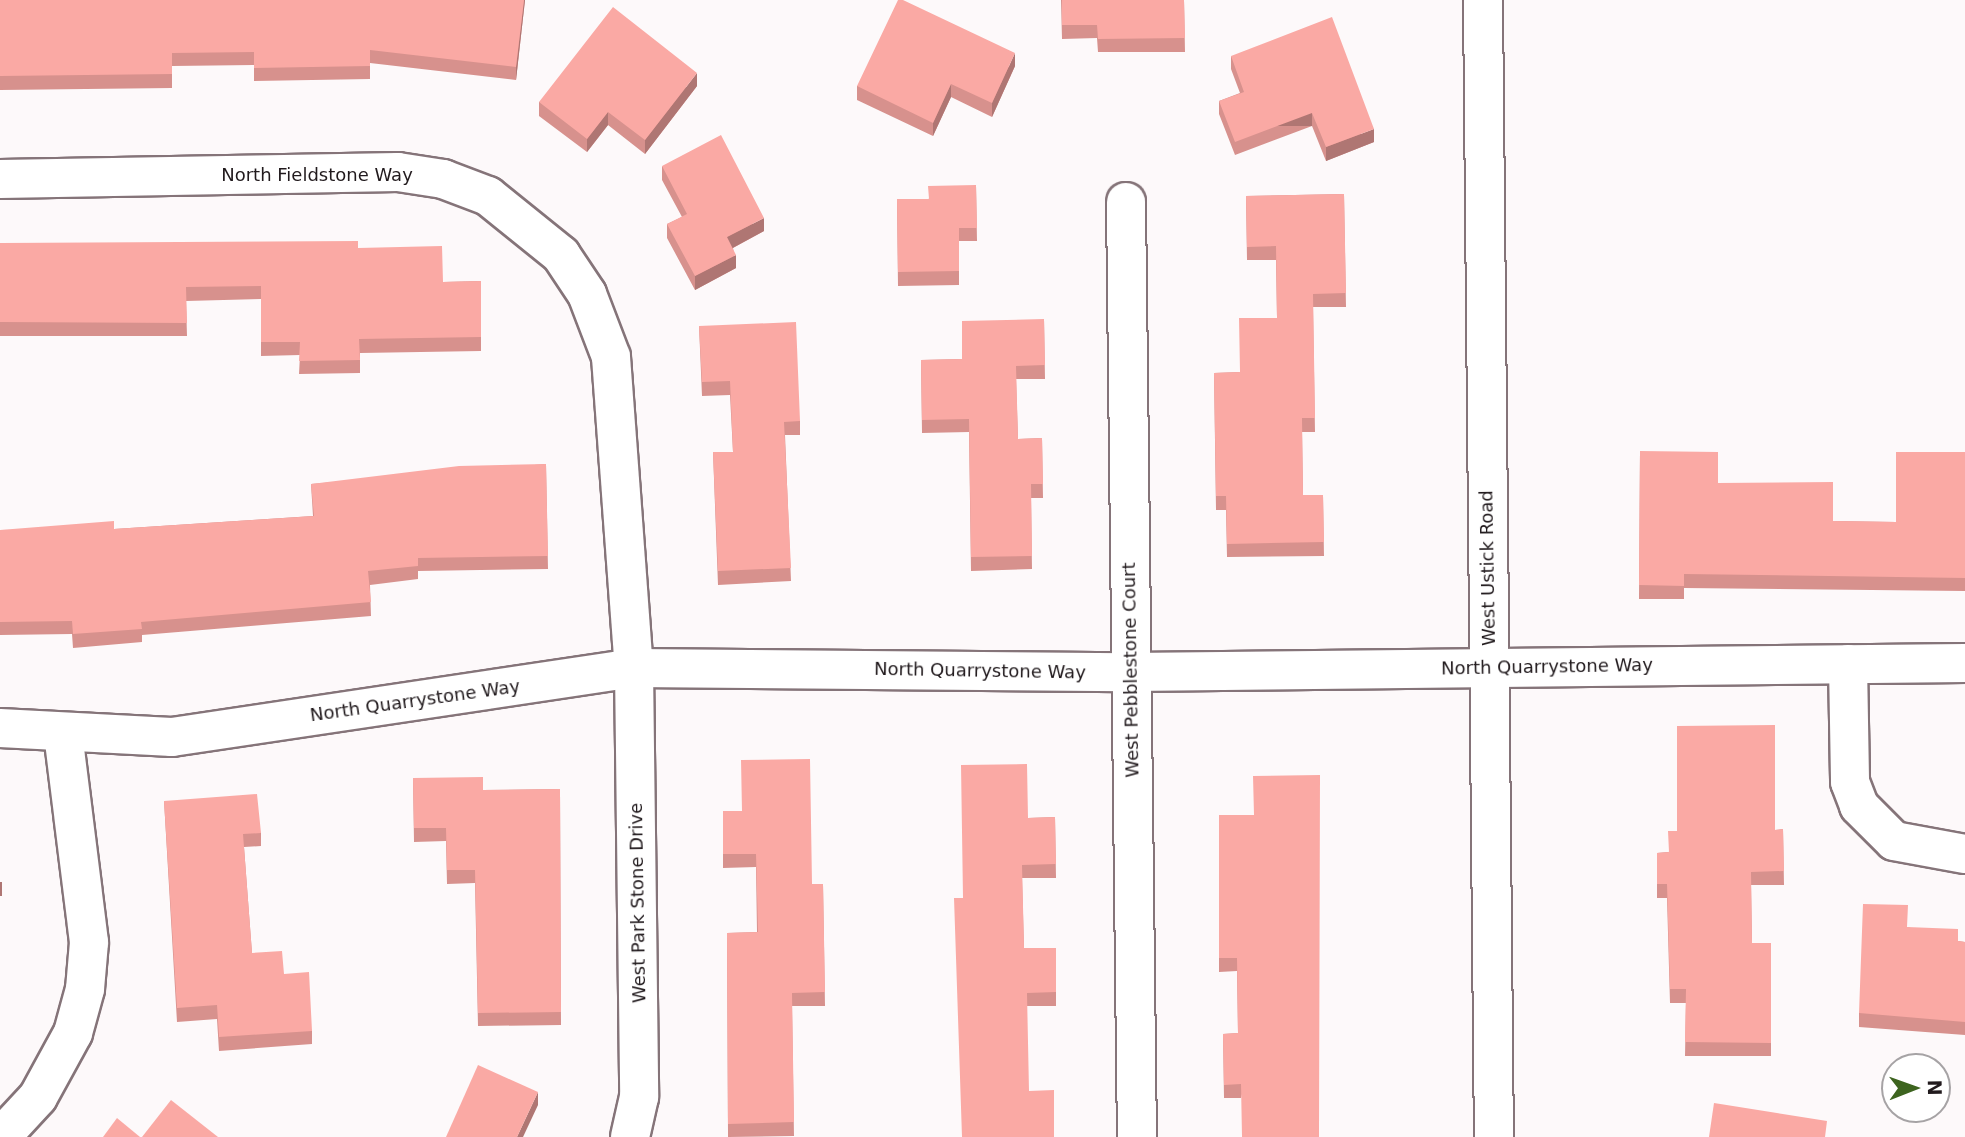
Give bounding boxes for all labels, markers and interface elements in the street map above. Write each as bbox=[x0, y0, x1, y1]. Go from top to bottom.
street label: North Fieldstone Way bbox=[221, 164, 413, 186]
street label: West Ustick Road bbox=[1476, 490, 1500, 646]
street label: West Pebblestone Court bbox=[1118, 562, 1144, 778]
street label: North Quarrystone Way bbox=[1441, 654, 1653, 680]
street label: North Quarrystone Way bbox=[874, 658, 1086, 684]
street label: North Quarrystone Way bbox=[309, 676, 521, 726]
street label: West Park Stone Drive bbox=[625, 803, 651, 1003]
north arrow bbox=[1881, 1053, 1951, 1123]
text: N bbox=[1924, 1080, 1946, 1096]

